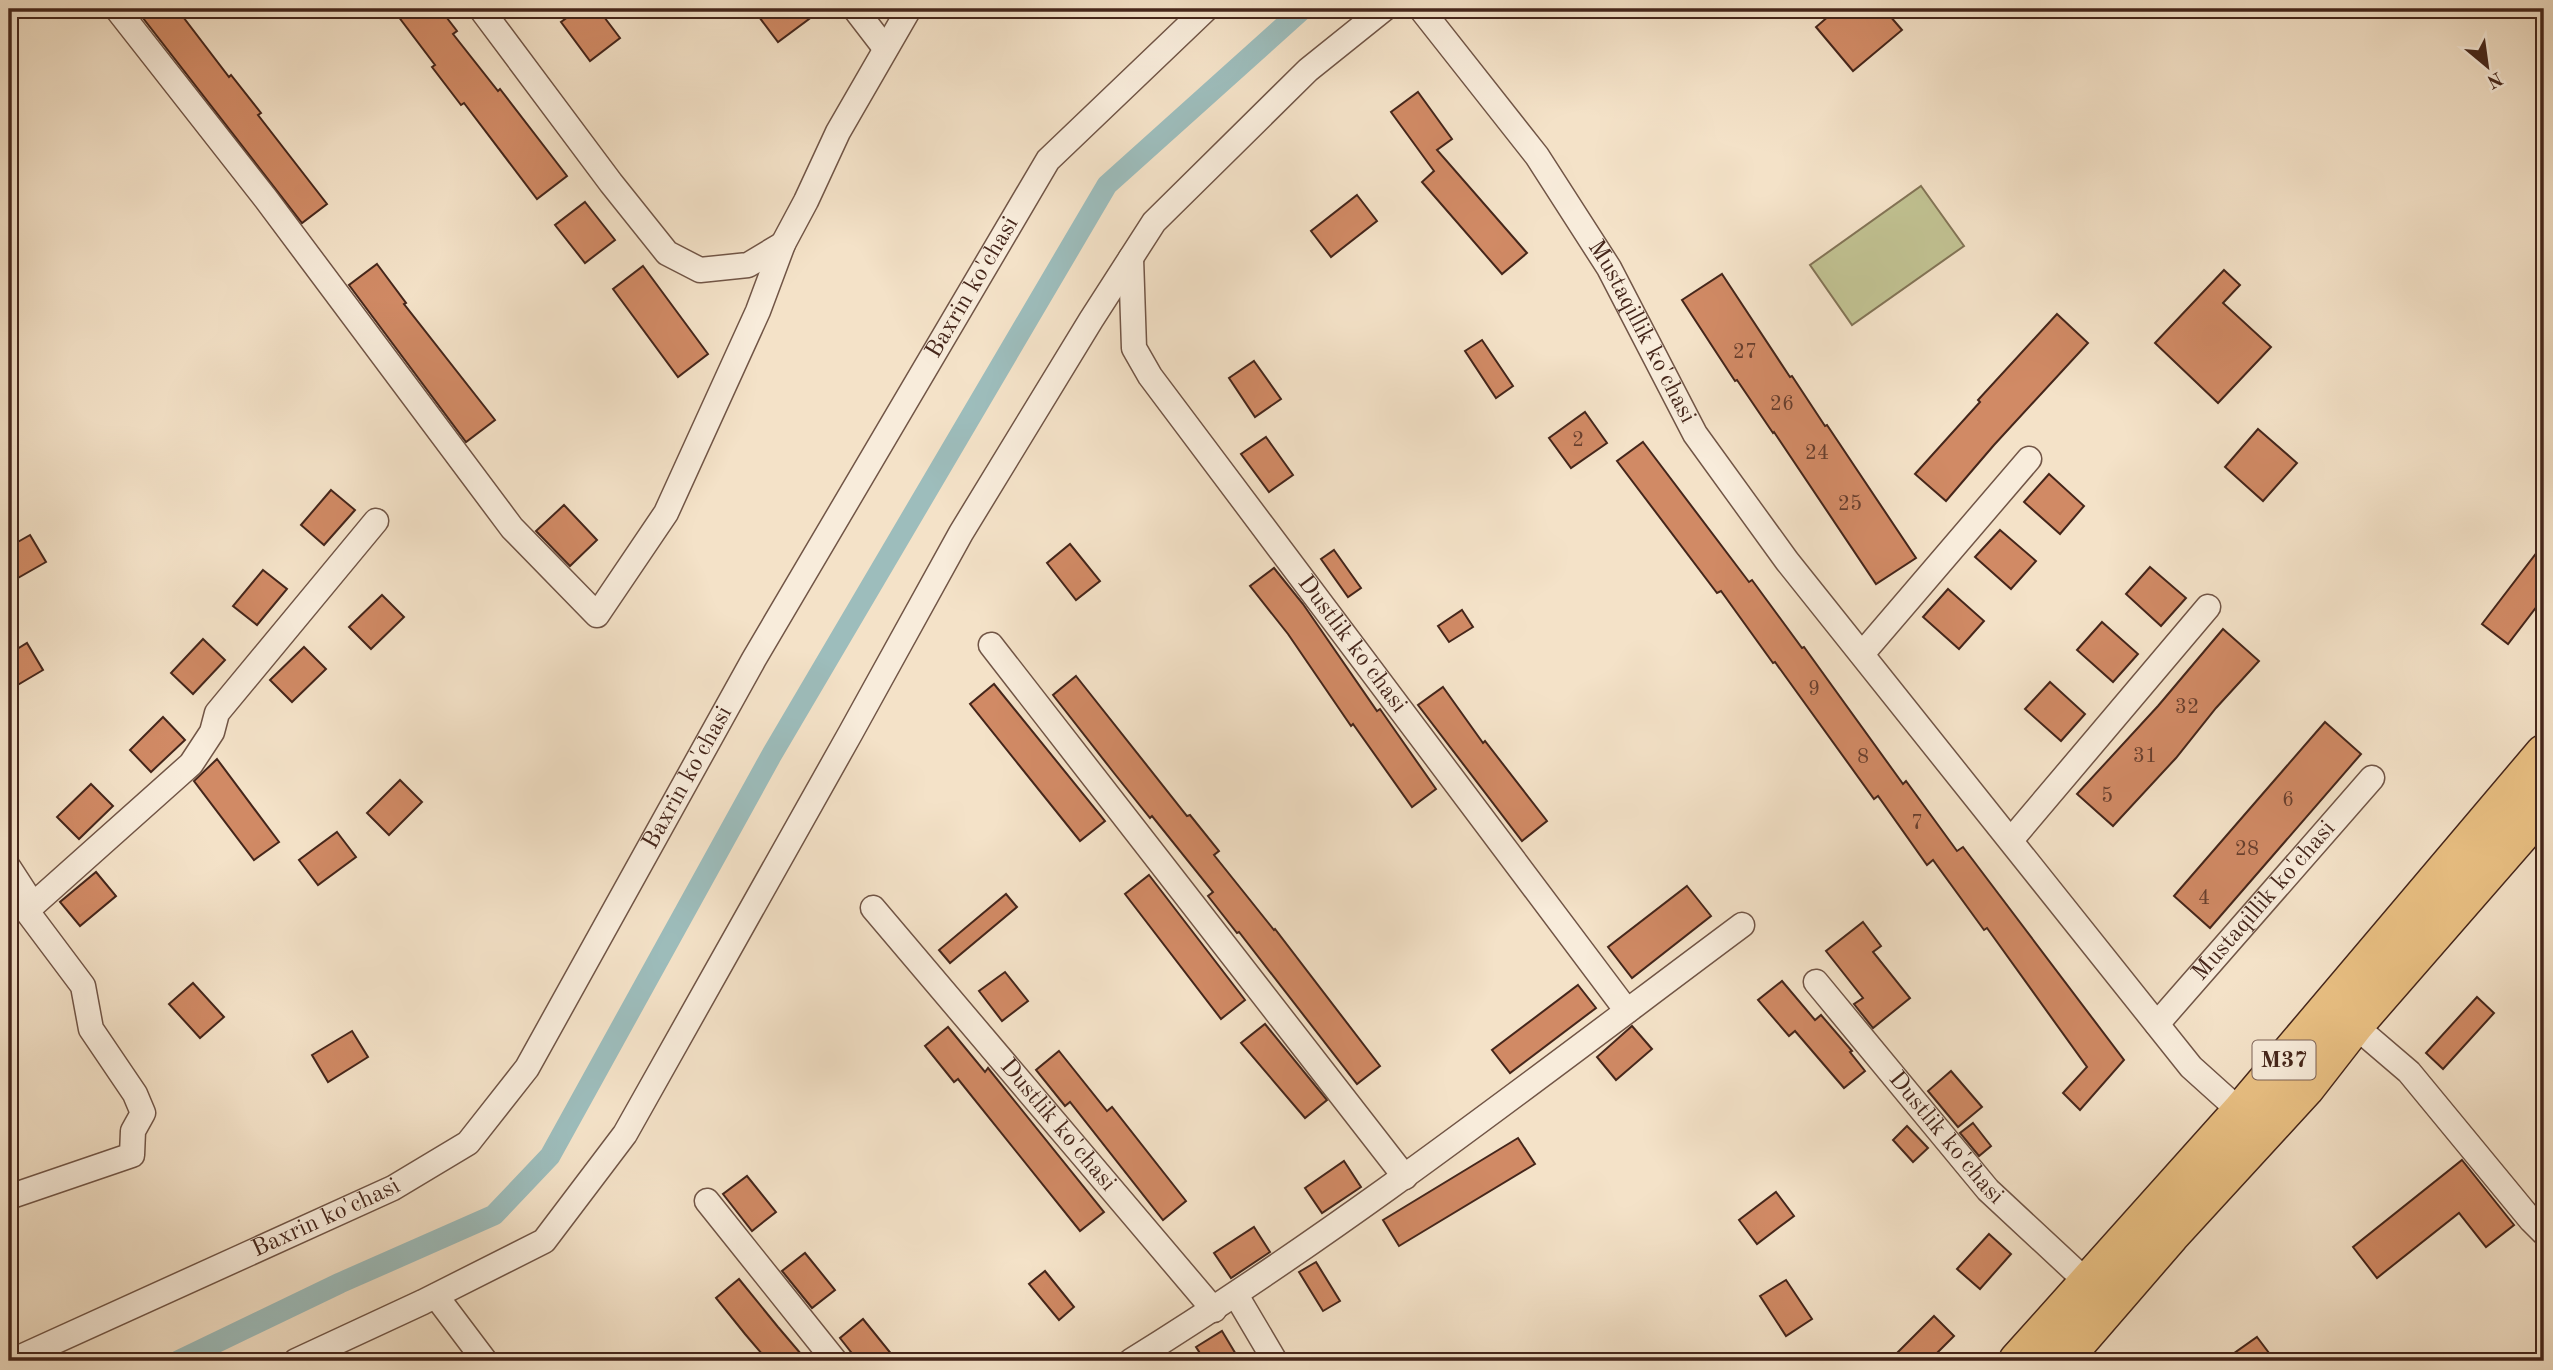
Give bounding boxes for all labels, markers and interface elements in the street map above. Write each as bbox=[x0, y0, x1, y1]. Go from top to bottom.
north arrow bbox=[2452, 32, 2522, 102]
text: N bbox=[2483, 67, 2505, 91]
street label: Baxrin ko'chasi bbox=[922, 213, 1024, 362]
street label: Mustaqillik ko'chasi bbox=[1583, 236, 1699, 427]
house number: 27 bbox=[1733, 342, 1757, 363]
house number: 26 bbox=[1770, 394, 1794, 415]
house number: 2 bbox=[1572, 430, 1584, 451]
house number: 24 bbox=[1805, 443, 1829, 464]
house number: 25 bbox=[1838, 494, 1862, 515]
street label: Dustlik ko'chasi bbox=[1292, 571, 1411, 718]
house number: 9 bbox=[1808, 679, 1820, 700]
house number: 32 bbox=[2175, 697, 2199, 718]
street label: Baxrin ko'chasi bbox=[639, 702, 737, 854]
house number: 31 bbox=[2133, 746, 2157, 767]
house number: 8 bbox=[1857, 747, 1869, 768]
house number: 5 bbox=[2101, 786, 2113, 807]
house number: 6 bbox=[2282, 790, 2294, 811]
house number: 7 bbox=[1911, 813, 1923, 834]
street label: Mustaqillik ko'chasi bbox=[2188, 817, 2340, 986]
house number: 28 bbox=[2235, 839, 2259, 860]
house number: 4 bbox=[2198, 888, 2210, 909]
road number: M37 bbox=[2252, 1040, 2316, 1079]
street label: Dustlik ko'chasi bbox=[995, 1055, 1120, 1196]
street label: Dustlik ko'chasi bbox=[1884, 1067, 2008, 1209]
street label: Baxrin ko'chasi bbox=[249, 1174, 405, 1262]

